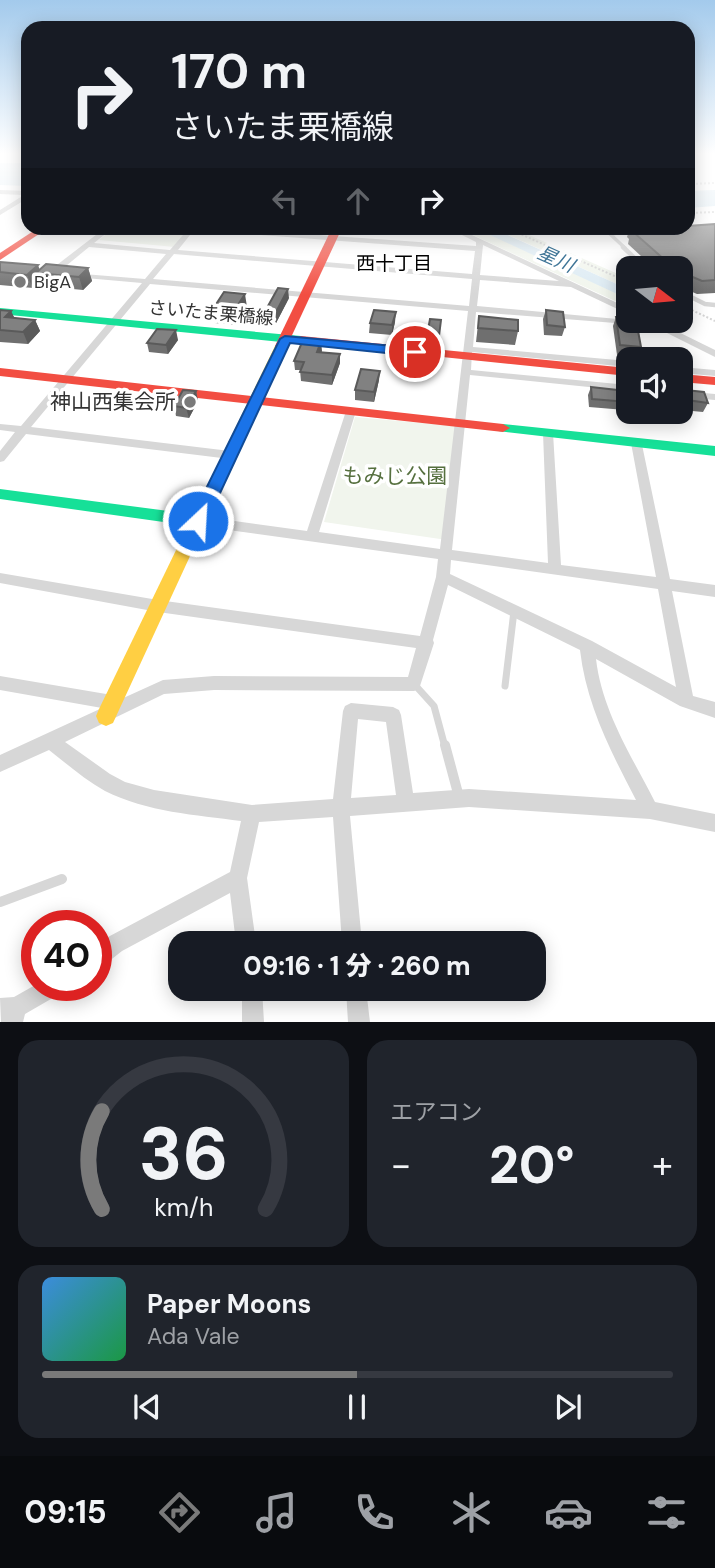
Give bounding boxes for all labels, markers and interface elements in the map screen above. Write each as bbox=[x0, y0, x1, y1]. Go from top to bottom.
text: 170 m bbox=[171, 39, 307, 103]
icon: right bbox=[56, 49, 147, 140]
text: さいたま栗橋線 bbox=[171, 106, 394, 148]
icon: left bbox=[266, 182, 304, 220]
icon: ahead bbox=[339, 182, 377, 220]
icon: right bbox=[412, 182, 450, 220]
water label: 星川 bbox=[534, 240, 580, 279]
district label: 西十丁目 bbox=[356, 251, 432, 276]
north arrow bbox=[616, 256, 693, 332]
map controls bbox=[616, 256, 693, 424]
place label: BigA bbox=[34, 270, 71, 294]
marker: BigA bbox=[12, 274, 28, 290]
street label: さいたま栗橋線 bbox=[147, 296, 275, 330]
pin bbox=[385, 322, 445, 382]
icon: arrive bbox=[396, 333, 434, 371]
button: sound bbox=[616, 347, 693, 424]
place label: 神山西集会所 bbox=[50, 388, 176, 416]
marker: 神山西集会所 bbox=[182, 394, 198, 410]
park label: もみじ公園 bbox=[343, 462, 448, 490]
position arrow bbox=[161, 484, 235, 558]
speed limit sign: 40 bbox=[21, 910, 112, 1001]
text: 09:16 · 1 分 · 260 m bbox=[243, 949, 471, 983]
text: エアコン bbox=[391, 1097, 483, 1127]
text: 36 bbox=[138, 1108, 228, 1203]
text: 20° bbox=[489, 1131, 575, 1199]
text: − bbox=[391, 1140, 411, 1190]
text: + bbox=[652, 1140, 673, 1190]
text: km/h bbox=[154, 1191, 213, 1224]
text: Paper Moons bbox=[147, 1287, 311, 1321]
text: Ada Vale bbox=[147, 1321, 240, 1351]
icon: previous bbox=[128, 1388, 166, 1426]
icon: pause bbox=[338, 1388, 376, 1426]
icon: next bbox=[549, 1388, 587, 1426]
icon: directions bbox=[155, 1488, 204, 1537]
icon: music bbox=[252, 1488, 301, 1537]
icon: phone bbox=[350, 1488, 399, 1537]
icon: climate bbox=[447, 1488, 496, 1537]
icon: car bbox=[544, 1488, 593, 1537]
icon: filters bbox=[642, 1488, 691, 1537]
text: 09:15 bbox=[24, 1491, 107, 1533]

